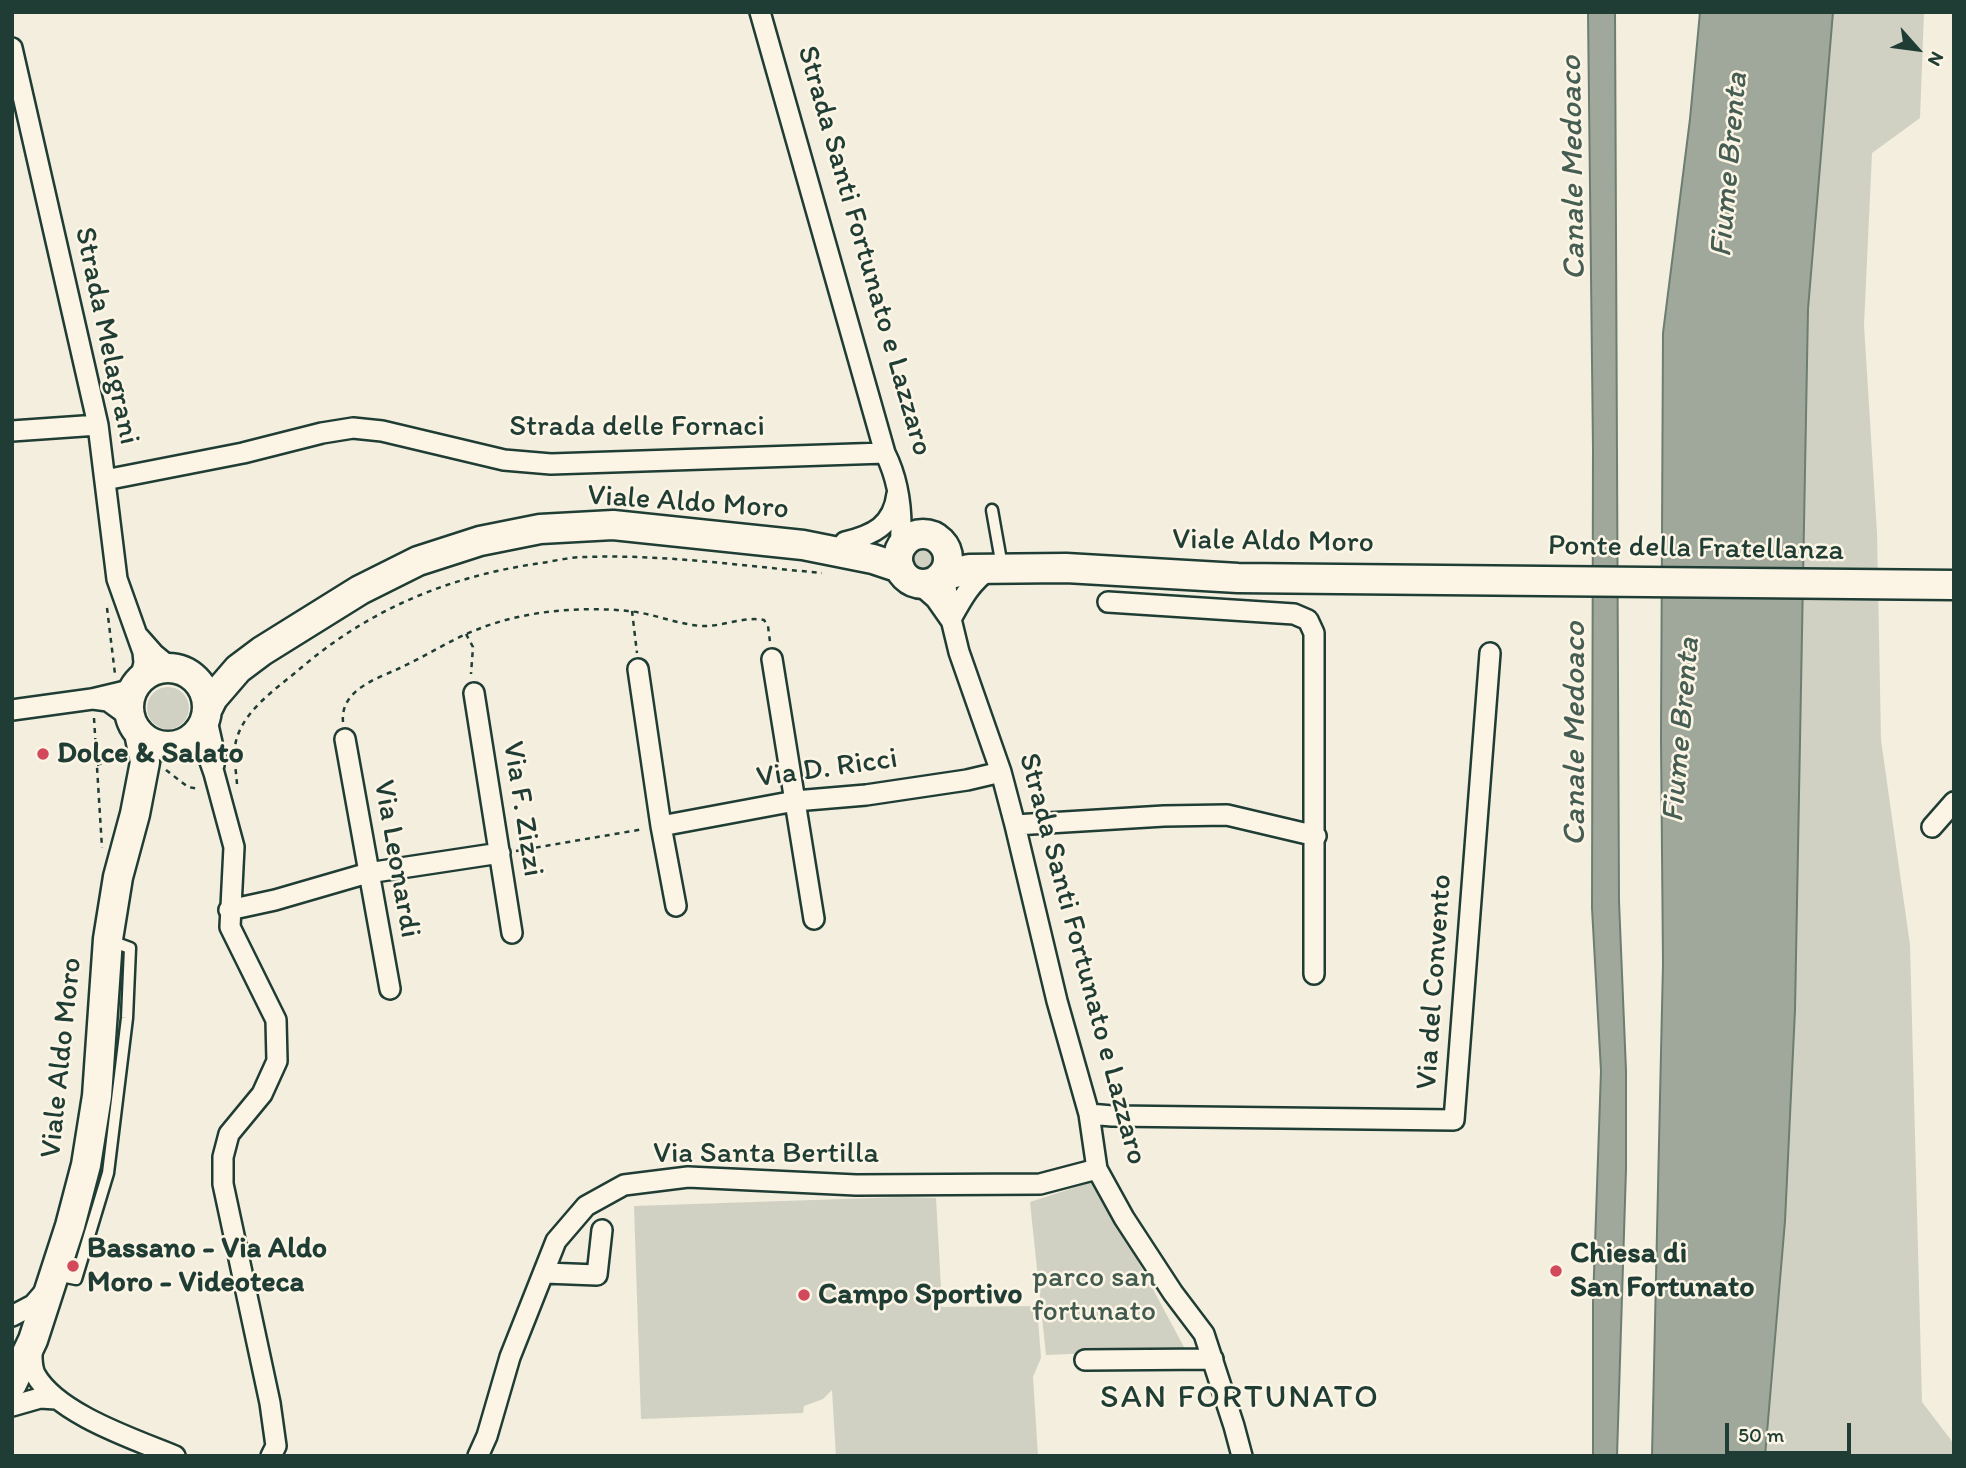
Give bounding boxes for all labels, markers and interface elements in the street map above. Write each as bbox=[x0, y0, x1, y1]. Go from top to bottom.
north arrow bbox=[1882, 14, 1952, 84]
street label: Strada Santi Fortunato e Lazzaro bbox=[788, 42, 940, 460]
text: N bbox=[1923, 48, 1949, 70]
water label: Canale Medoaco bbox=[1553, 55, 1595, 281]
water label: Fiume Brenta bbox=[1703, 71, 1757, 259]
street label: Strada Melagrani bbox=[65, 224, 147, 448]
street label: Strada delle Fornaci bbox=[509, 409, 765, 445]
street label: Viale Aldo Moro bbox=[586, 478, 790, 528]
street label: Viale Aldo Moro bbox=[1172, 522, 1374, 562]
street label: Ponte della Fratellanza bbox=[1548, 528, 1844, 570]
water label: Canale Medoaco bbox=[1557, 622, 1595, 846]
water label: Fiume Brenta bbox=[1655, 636, 1709, 824]
place label: Dolce & Salato bbox=[57, 736, 244, 772]
street label: Via F. Zizzi bbox=[494, 739, 550, 879]
street label: Via D. Ricci bbox=[754, 741, 900, 797]
marker: Dolce & Salato bbox=[35, 746, 51, 762]
street label: Strada Santi Fortunato e Lazzaro bbox=[1010, 749, 1154, 1169]
street label: Via Leonardi bbox=[364, 777, 428, 941]
street label: Via del Convento bbox=[1410, 873, 1460, 1091]
street label: Viale Aldo Moro bbox=[34, 956, 90, 1160]
street label: Via Santa Bertilla bbox=[653, 1136, 879, 1172]
place label: Bassano - Via Aldo Moro - Videoteca bbox=[87, 1231, 327, 1302]
place label: Chiesa di San Fortunato bbox=[1570, 1236, 1755, 1306]
marker: Bassano - Via Aldo Moro - Videoteca bbox=[65, 1258, 81, 1274]
park label: parco san fortunato bbox=[1032, 1260, 1156, 1330]
marker: Chiesa di San Fortunato bbox=[1548, 1263, 1564, 1279]
place label: Campo Sportivo bbox=[818, 1277, 1022, 1313]
marker: Campo Sportivo bbox=[796, 1287, 812, 1303]
district label: SAN FORTUNATO bbox=[1100, 1379, 1380, 1419]
scale bar bbox=[1728, 1408, 1854, 1452]
text: 50 m bbox=[1738, 1422, 1784, 1447]

